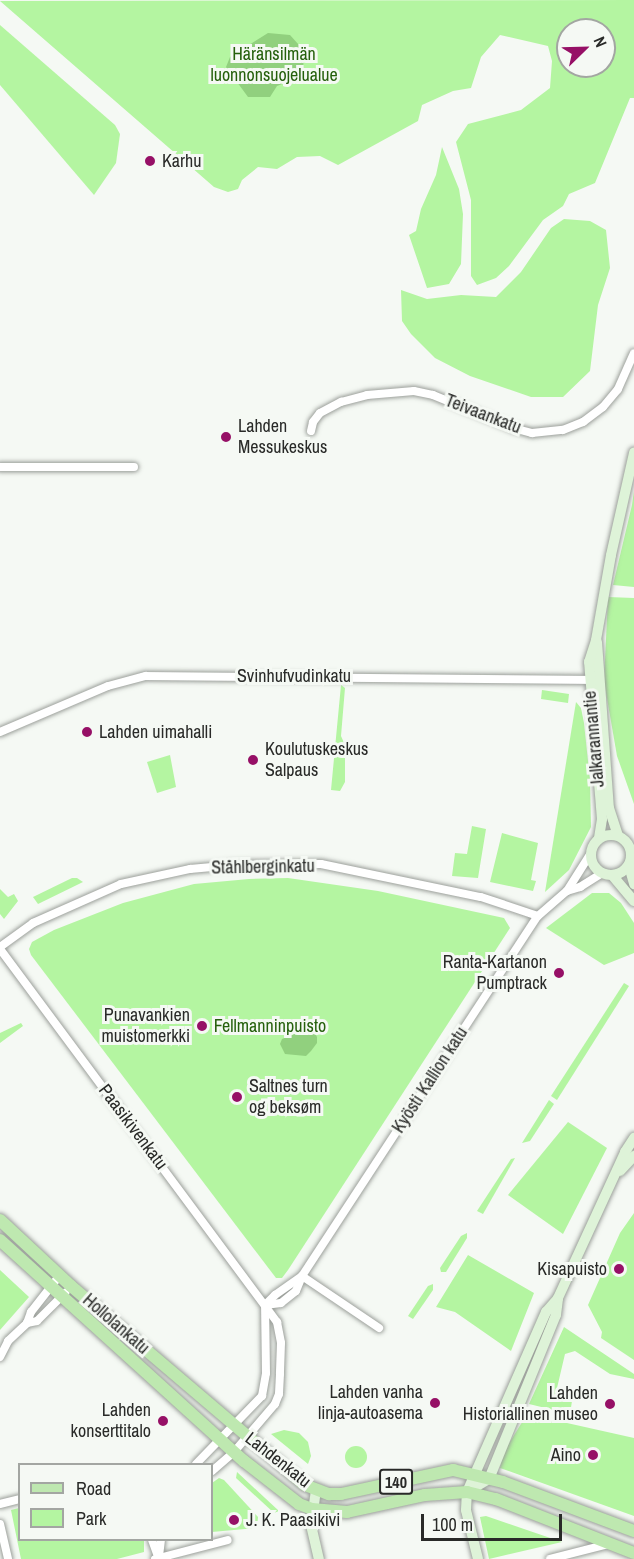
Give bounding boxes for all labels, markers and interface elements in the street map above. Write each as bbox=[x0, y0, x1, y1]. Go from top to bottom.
north arrow bbox=[556, 18, 616, 78]
text: N bbox=[589, 33, 613, 50]
park label: Häränsilmän luonnonsuojelualue bbox=[210, 44, 338, 86]
place label: Karhu bbox=[162, 150, 201, 172]
marker: Karhu bbox=[143, 154, 157, 168]
street label: Teivaankatu bbox=[442, 390, 524, 438]
place label: Lahden Messukeskus bbox=[238, 416, 327, 458]
marker: Lahden Messukeskus bbox=[219, 430, 233, 444]
street label: Svinhufvudinkatu bbox=[237, 665, 351, 687]
street label: Jalkarannantie bbox=[579, 690, 609, 788]
place label: Lahden uimahalli bbox=[99, 721, 212, 743]
marker: Lahden uimahalli bbox=[80, 725, 94, 739]
place label: Koulutuskeskus Salpaus bbox=[265, 739, 368, 782]
marker: Koulutuskeskus Salpaus bbox=[246, 753, 260, 767]
street label: Ståhlberginkatu bbox=[211, 855, 315, 879]
place label: Ranta-Kartanon Pumptrack bbox=[443, 952, 547, 994]
marker: Ranta-Kartanon Pumptrack bbox=[552, 966, 566, 980]
place label: Punavankien muistomerkki bbox=[101, 1005, 190, 1048]
park label: Fellmanninpuisto bbox=[214, 1015, 326, 1037]
marker: Punavankien muistomerkki bbox=[195, 1019, 209, 1033]
street label: Kyösti Kallion katu bbox=[388, 1023, 472, 1137]
place label: Saltnes turn og beksøm bbox=[249, 1076, 328, 1118]
street label: Paasikivenkatu bbox=[94, 1080, 172, 1174]
marker: Saltnes turn og beksøm bbox=[230, 1090, 244, 1104]
place label: Kisapuisto bbox=[537, 1258, 607, 1280]
marker: Kisapuisto bbox=[612, 1262, 626, 1276]
street label: Hollolankatu bbox=[78, 1289, 154, 1359]
place label: Lahden vanha linja-autoasema bbox=[318, 1382, 423, 1424]
place label: Lahden Historiallinen museo bbox=[463, 1383, 598, 1426]
marker: Lahden vanha linja-autoasema bbox=[428, 1396, 442, 1410]
marker: Lahden Historiallinen museo bbox=[603, 1397, 617, 1411]
place label: Lahden konserttitalo bbox=[71, 1400, 151, 1442]
marker: Lahden konserttitalo bbox=[156, 1414, 170, 1428]
street label: Lahdenkatu bbox=[241, 1428, 315, 1492]
place label: Aino bbox=[551, 1444, 581, 1466]
marker: Aino bbox=[586, 1448, 600, 1462]
legend bbox=[18, 1463, 213, 1541]
road number: 140 bbox=[378, 1469, 414, 1495]
text: Road bbox=[76, 1476, 111, 1501]
scale bar bbox=[424, 1502, 565, 1540]
text: Park bbox=[76, 1506, 106, 1531]
place label: J. K. Paasikivi bbox=[246, 1509, 340, 1531]
text: 100 m bbox=[432, 1512, 473, 1537]
marker: J. K. Paasikivi bbox=[227, 1513, 241, 1527]

